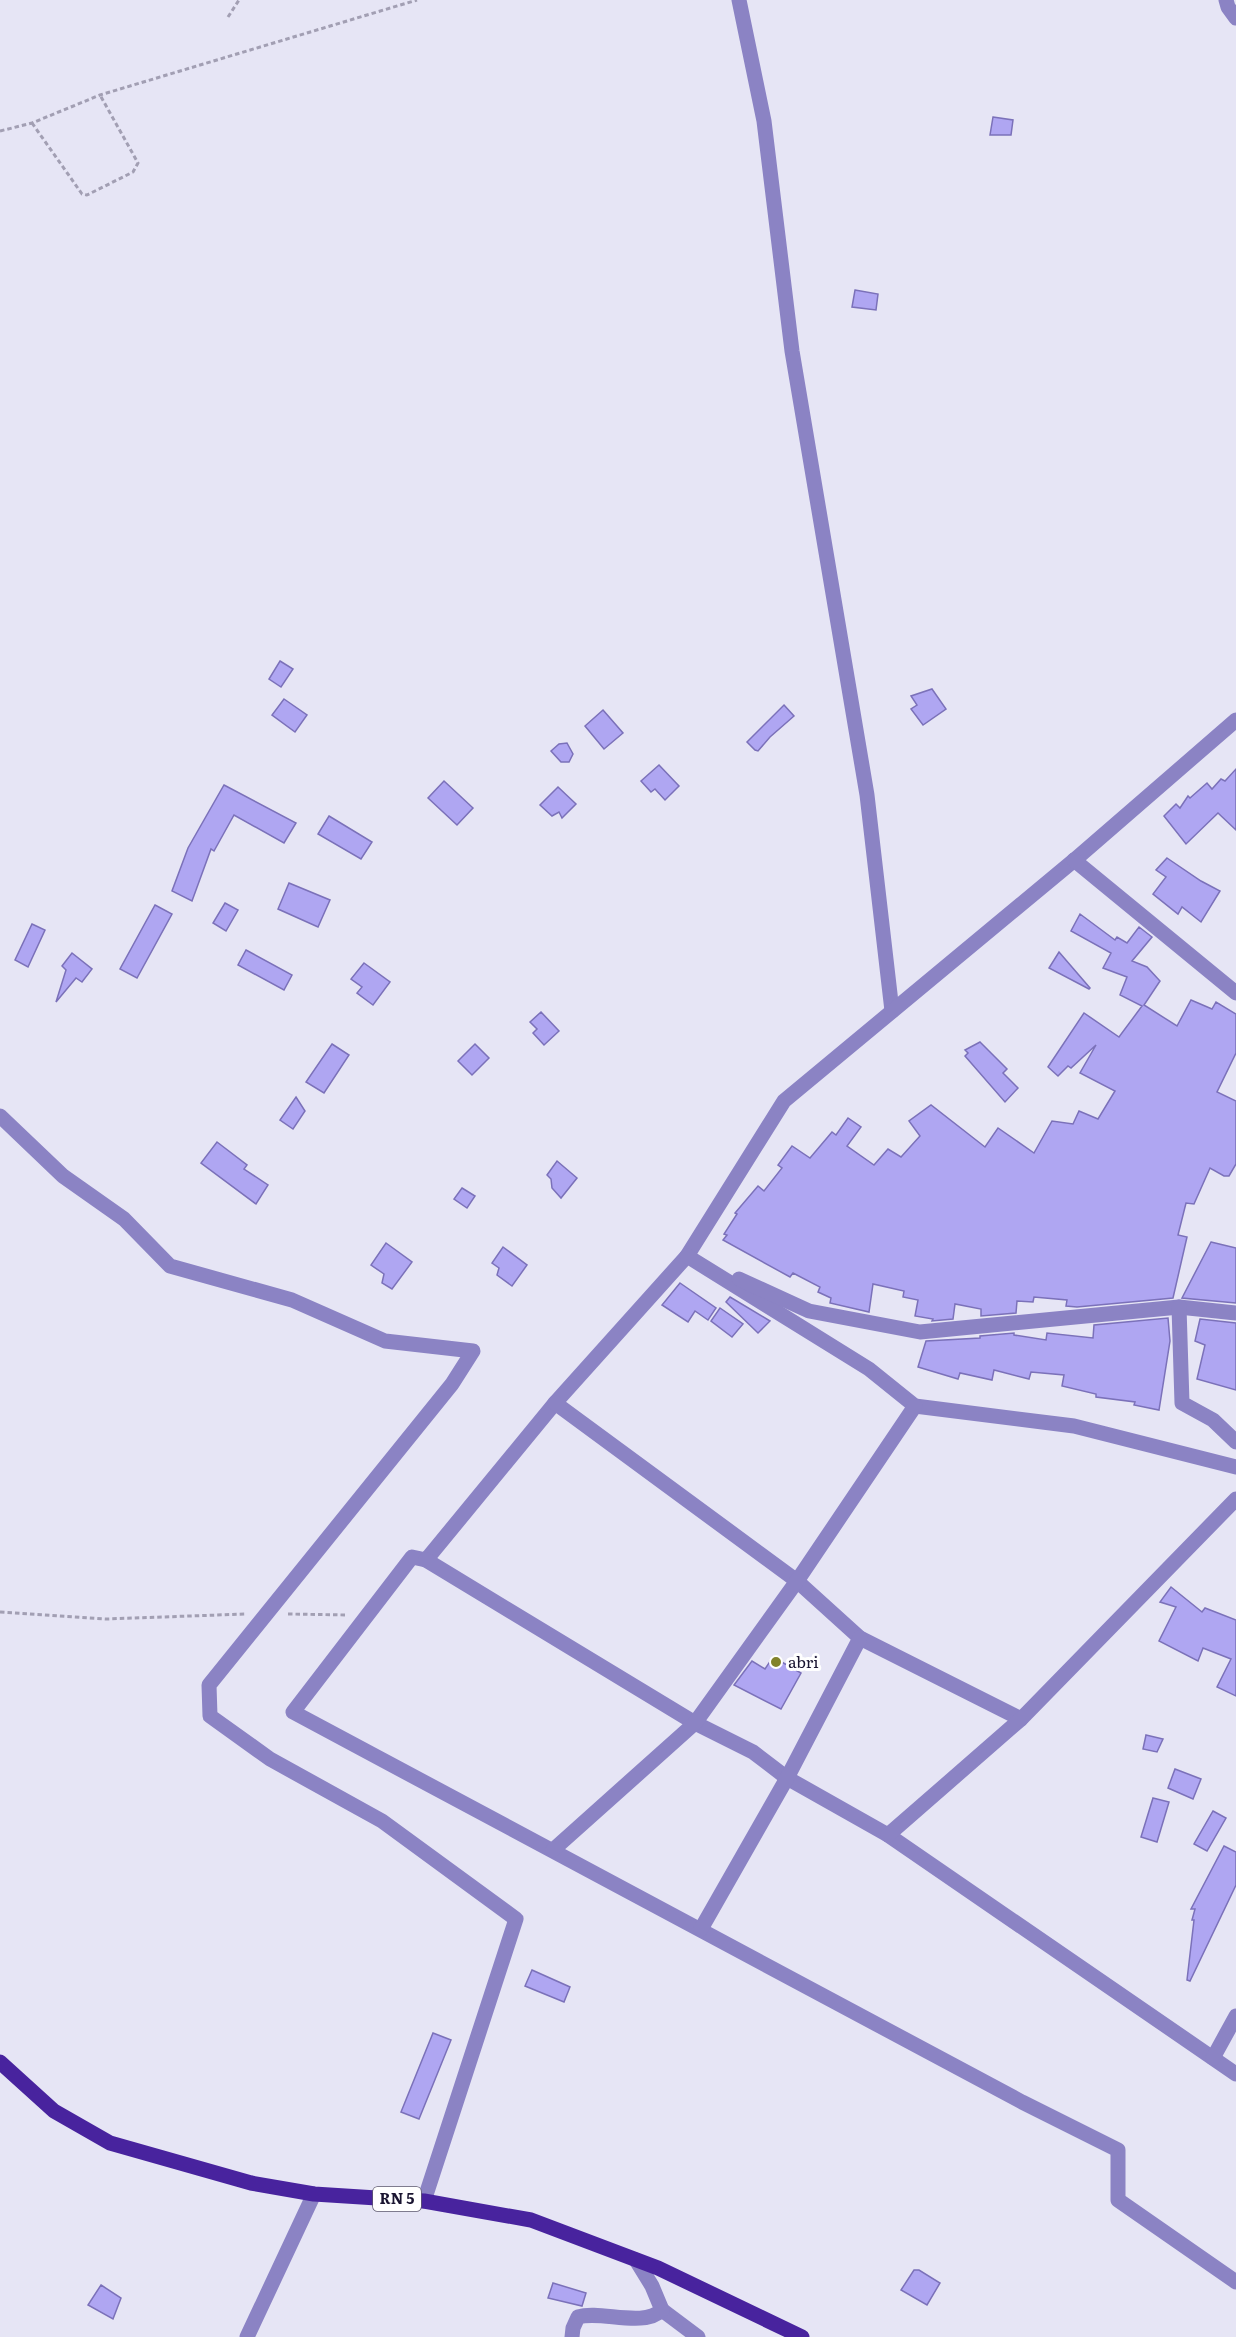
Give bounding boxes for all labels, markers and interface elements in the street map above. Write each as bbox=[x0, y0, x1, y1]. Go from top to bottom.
place label: abri bbox=[788, 1649, 819, 1673]
marker: abri bbox=[769, 1655, 783, 1669]
road number: RN 5 bbox=[373, 2187, 421, 2211]

